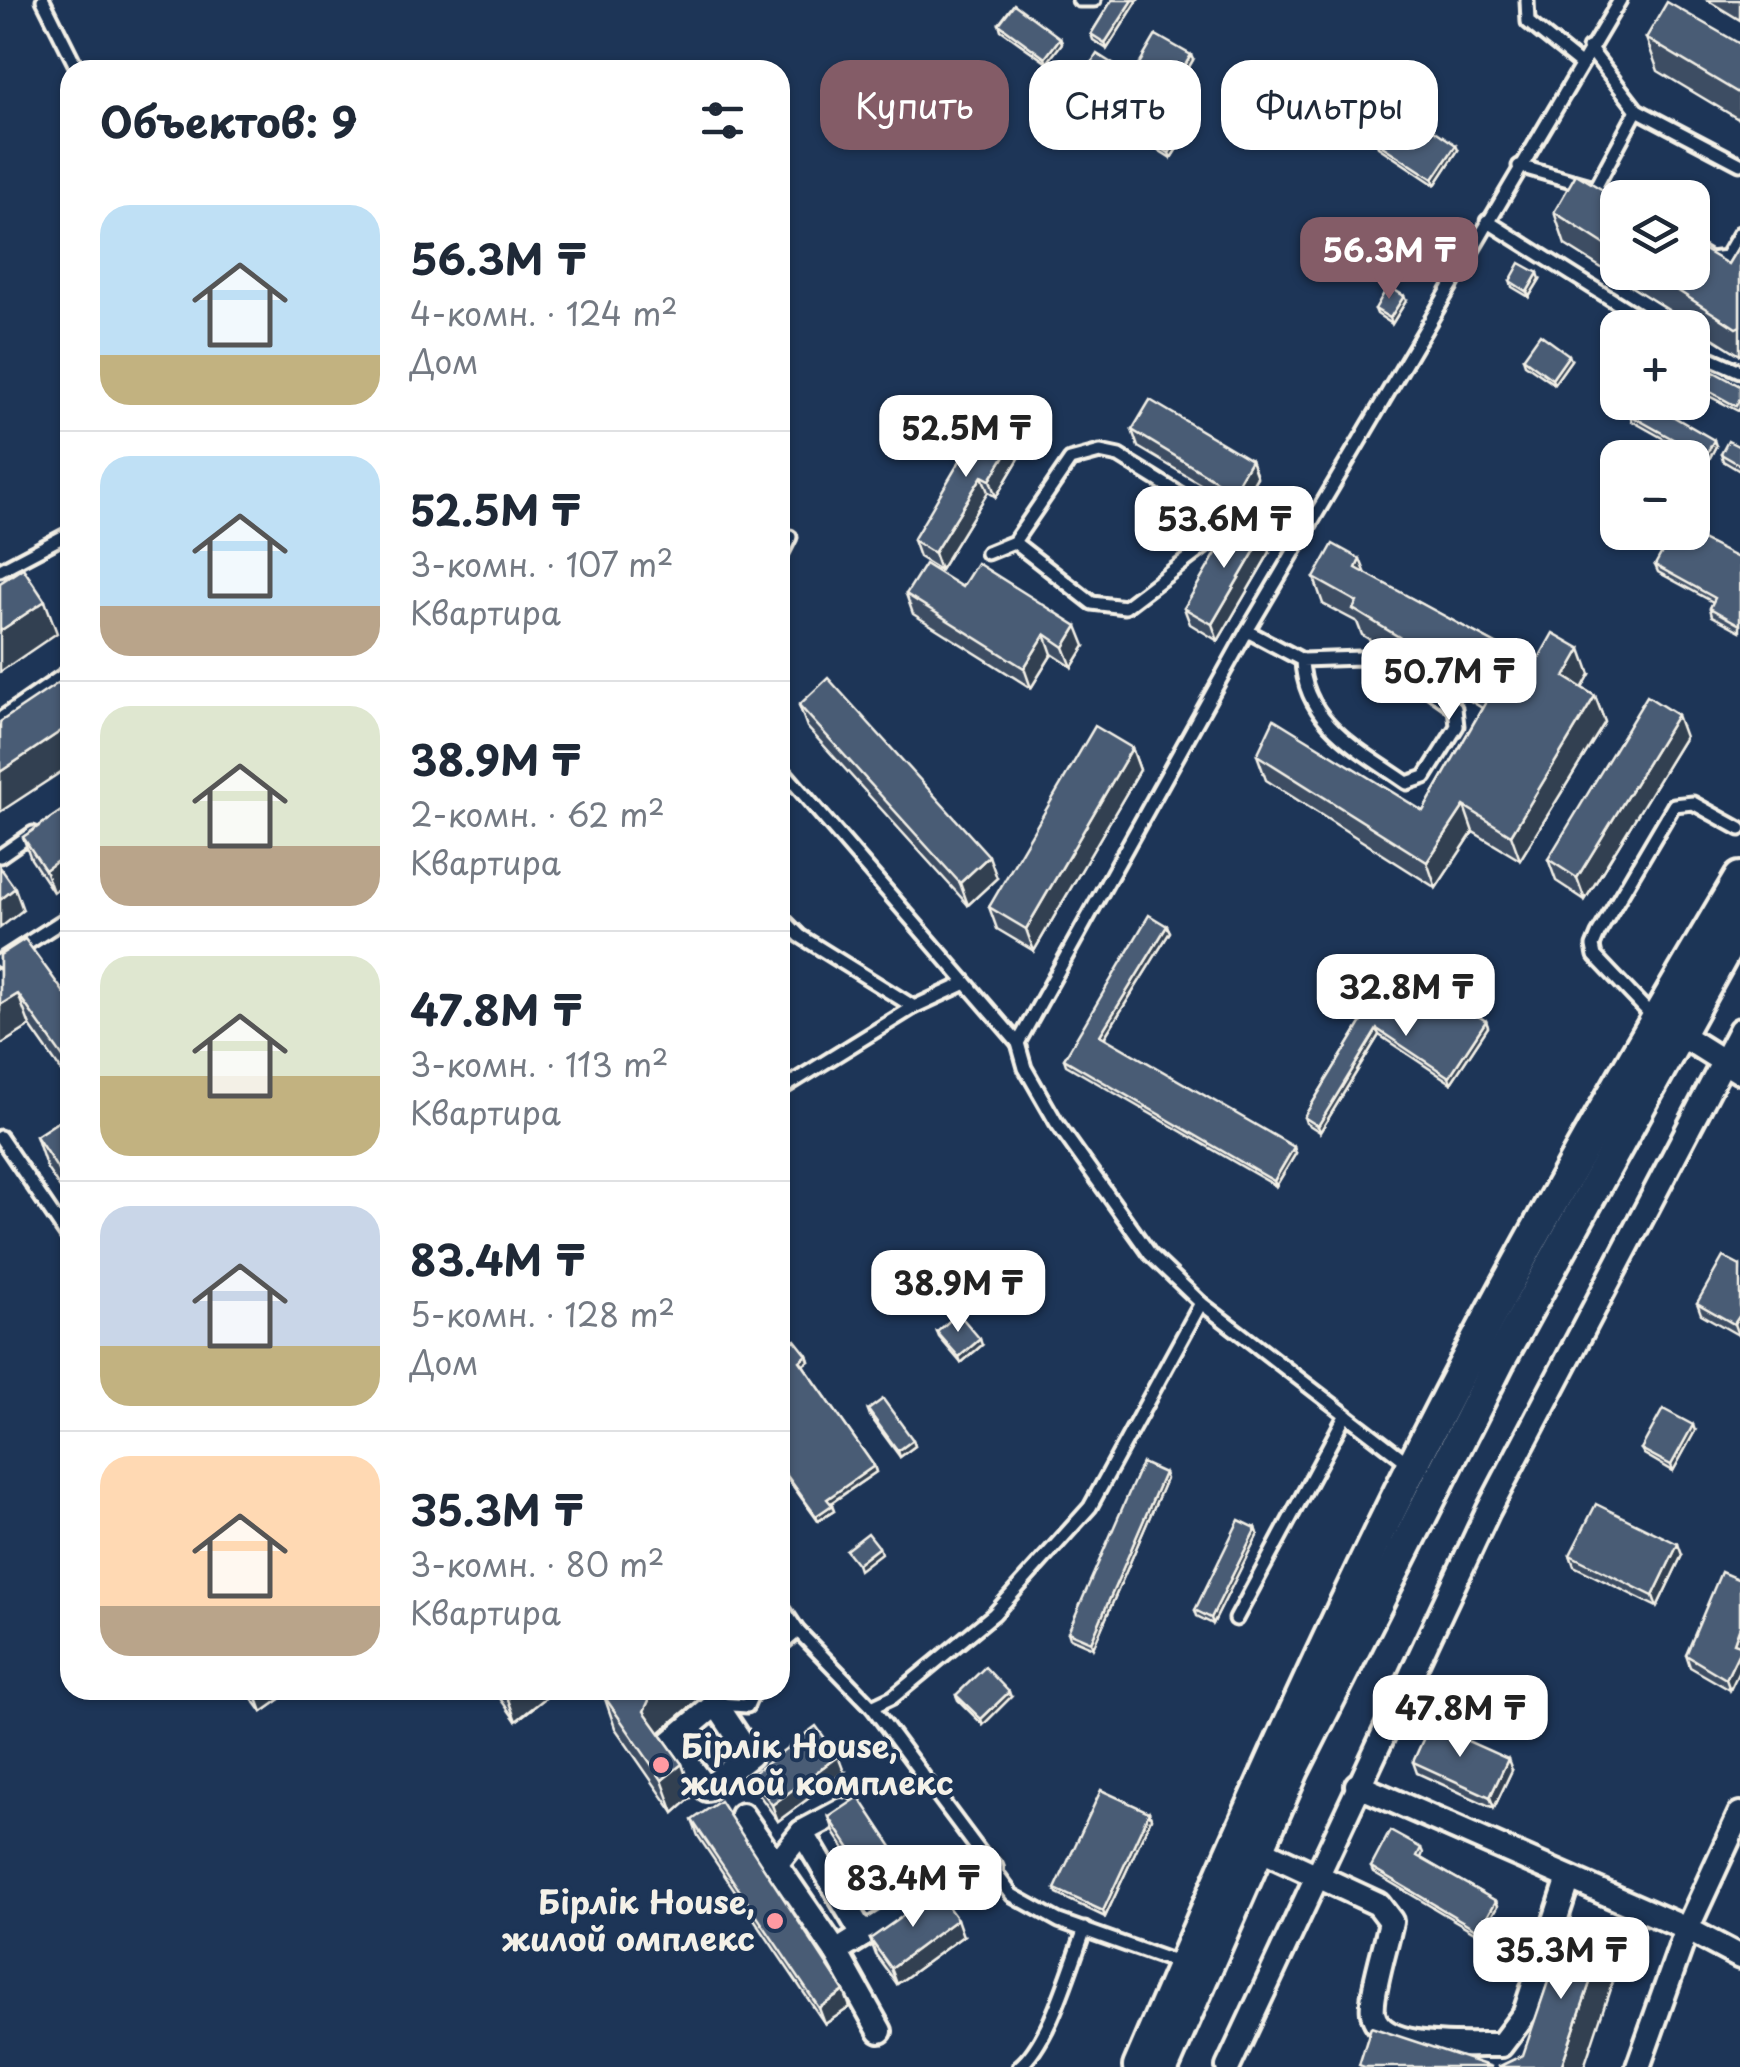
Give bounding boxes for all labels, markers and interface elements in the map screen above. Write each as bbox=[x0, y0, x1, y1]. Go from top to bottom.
chip: Купить bbox=[820, 60, 1009, 150]
chip: Снять bbox=[1029, 60, 1201, 150]
chip: Фильтры bbox=[1221, 60, 1438, 150]
text: Объектов: 9 bbox=[100, 89, 357, 152]
icon: filters bbox=[695, 93, 750, 148]
map controls bbox=[1600, 180, 1710, 550]
button: layers bbox=[1600, 180, 1710, 290]
pin: 56.3M ₸ bbox=[1297, 217, 1481, 302]
text: 56.3M ₸ bbox=[1322, 225, 1456, 273]
text: 56.3M ₸ bbox=[410, 226, 586, 289]
icon: home bbox=[180, 245, 300, 365]
text: 4-комн. · 124 m² bbox=[410, 289, 678, 337]
button: + bbox=[1600, 310, 1710, 420]
text: Дом bbox=[410, 337, 479, 385]
pin: 52.5M ₸ bbox=[874, 395, 1058, 480]
text: 52.5M ₸ bbox=[901, 403, 1031, 451]
button: − bbox=[1600, 440, 1710, 550]
text: 52.5M ₸ bbox=[410, 477, 580, 540]
pin: 53.6M ₸ bbox=[1132, 486, 1316, 571]
text: 53.6M ₸ bbox=[1157, 494, 1291, 542]
icon: home bbox=[180, 496, 300, 616]
text: 3-комн. · 107 m² bbox=[410, 540, 673, 588]
text: Квартира bbox=[410, 588, 561, 636]
pin: 50.7M ₸ bbox=[1357, 638, 1541, 723]
text: 50.7M ₸ bbox=[1383, 646, 1515, 694]
text: 38.9M ₸ bbox=[410, 727, 580, 790]
icon: home bbox=[180, 746, 300, 866]
text: 2-комн. · 62 m² bbox=[410, 790, 665, 838]
text: Квартира bbox=[410, 838, 561, 886]
pin: 32.8M ₸ bbox=[1314, 954, 1498, 1039]
text: 32.8M ₸ bbox=[1339, 962, 1473, 1010]
text: 47.8M ₸ bbox=[410, 977, 581, 1040]
icon: home bbox=[180, 996, 300, 1116]
text: 3-комн. · 113 m² bbox=[410, 1040, 669, 1088]
text: Квартира bbox=[410, 1088, 561, 1136]
text: 83.4M ₸ bbox=[410, 1227, 584, 1290]
icon: home bbox=[180, 1246, 300, 1366]
pin: 38.9M ₸ bbox=[866, 1250, 1050, 1335]
text: 38.9M ₸ bbox=[893, 1258, 1023, 1306]
text: 5-комн. · 128 m² bbox=[410, 1290, 675, 1338]
text: Дом bbox=[410, 1338, 479, 1386]
text: 35.3M ₸ bbox=[410, 1477, 583, 1540]
icon: home bbox=[180, 1496, 300, 1616]
text: 3-комн. · 80 m² bbox=[410, 1540, 664, 1588]
text: Квартира bbox=[410, 1588, 561, 1636]
pin: 47.8M ₸ bbox=[1368, 1675, 1552, 1760]
text: 47.8M ₸ bbox=[1395, 1683, 1525, 1731]
place label: Бірлік House, жилой комплекс bbox=[681, 1721, 954, 1806]
marker: Бірлік House, жилой комплекс bbox=[650, 1754, 672, 1776]
pin: 83.4M ₸ bbox=[821, 1845, 1005, 1930]
text: 83.4M ₸ bbox=[847, 1853, 979, 1901]
place label: Бірлік House, жилой омплекс bbox=[502, 1877, 755, 1962]
marker: Бірлік House, жилой омплекс bbox=[764, 1910, 786, 1932]
pin: 35.3M ₸ bbox=[1469, 1917, 1653, 2002]
text: 35.3M ₸ bbox=[1495, 1925, 1627, 1973]

